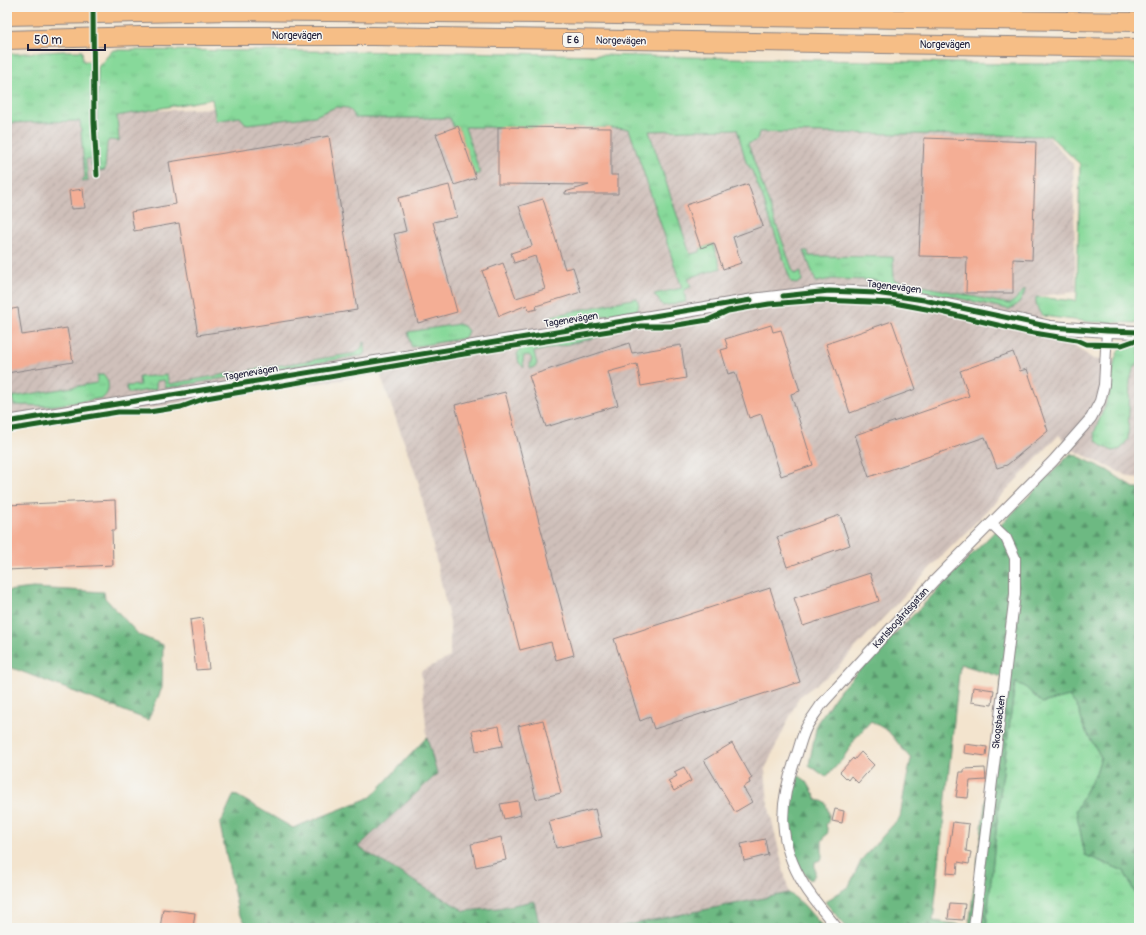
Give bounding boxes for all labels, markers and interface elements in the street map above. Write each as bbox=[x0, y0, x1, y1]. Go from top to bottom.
scale bar bbox=[28, 26, 105, 52]
street label: Norgevägen bbox=[272, 30, 323, 42]
text: 50 m bbox=[34, 33, 62, 48]
road number: E 6 bbox=[563, 33, 583, 47]
street label: Norgevägen bbox=[596, 35, 647, 47]
street label: Norgevägen bbox=[920, 39, 971, 51]
street label: Tagenevägen bbox=[866, 278, 922, 296]
street label: Tagenevägen bbox=[543, 310, 599, 330]
street label: Tagenevägen bbox=[223, 362, 279, 384]
street label: Karlsbogårdsgatan bbox=[870, 584, 932, 651]
street label: Skogsbacken bbox=[990, 694, 1008, 750]

